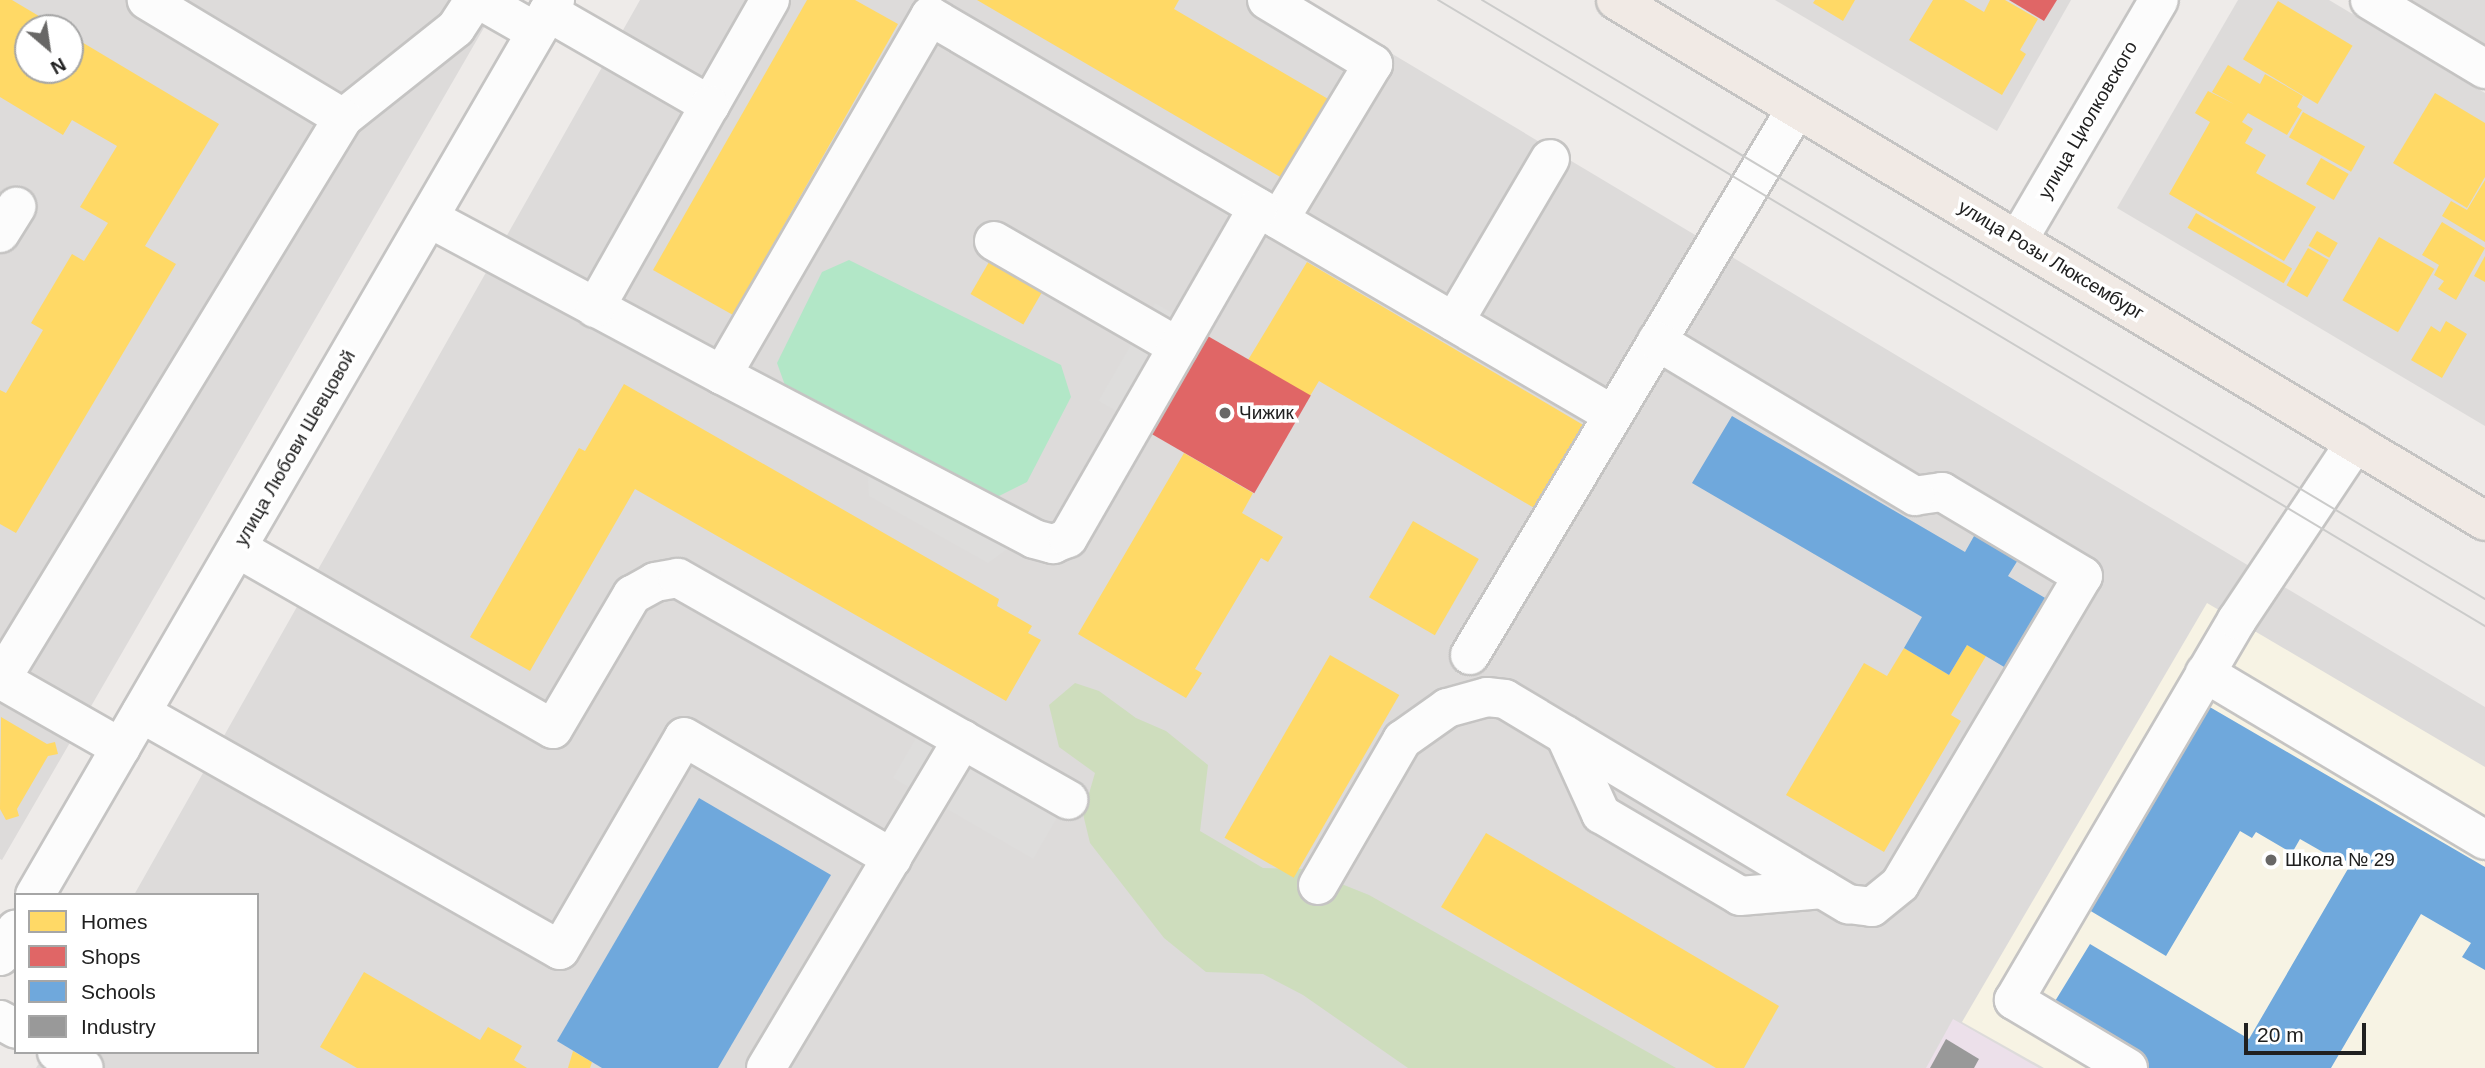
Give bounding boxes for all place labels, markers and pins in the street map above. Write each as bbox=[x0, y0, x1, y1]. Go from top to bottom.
place label: Чижик bbox=[1239, 402, 1294, 424]
marker: Чижик bbox=[1217, 405, 1233, 421]
place label: Школа № 29 bbox=[2285, 849, 2395, 871]
marker: Школа № 29 bbox=[2263, 852, 2279, 868]

